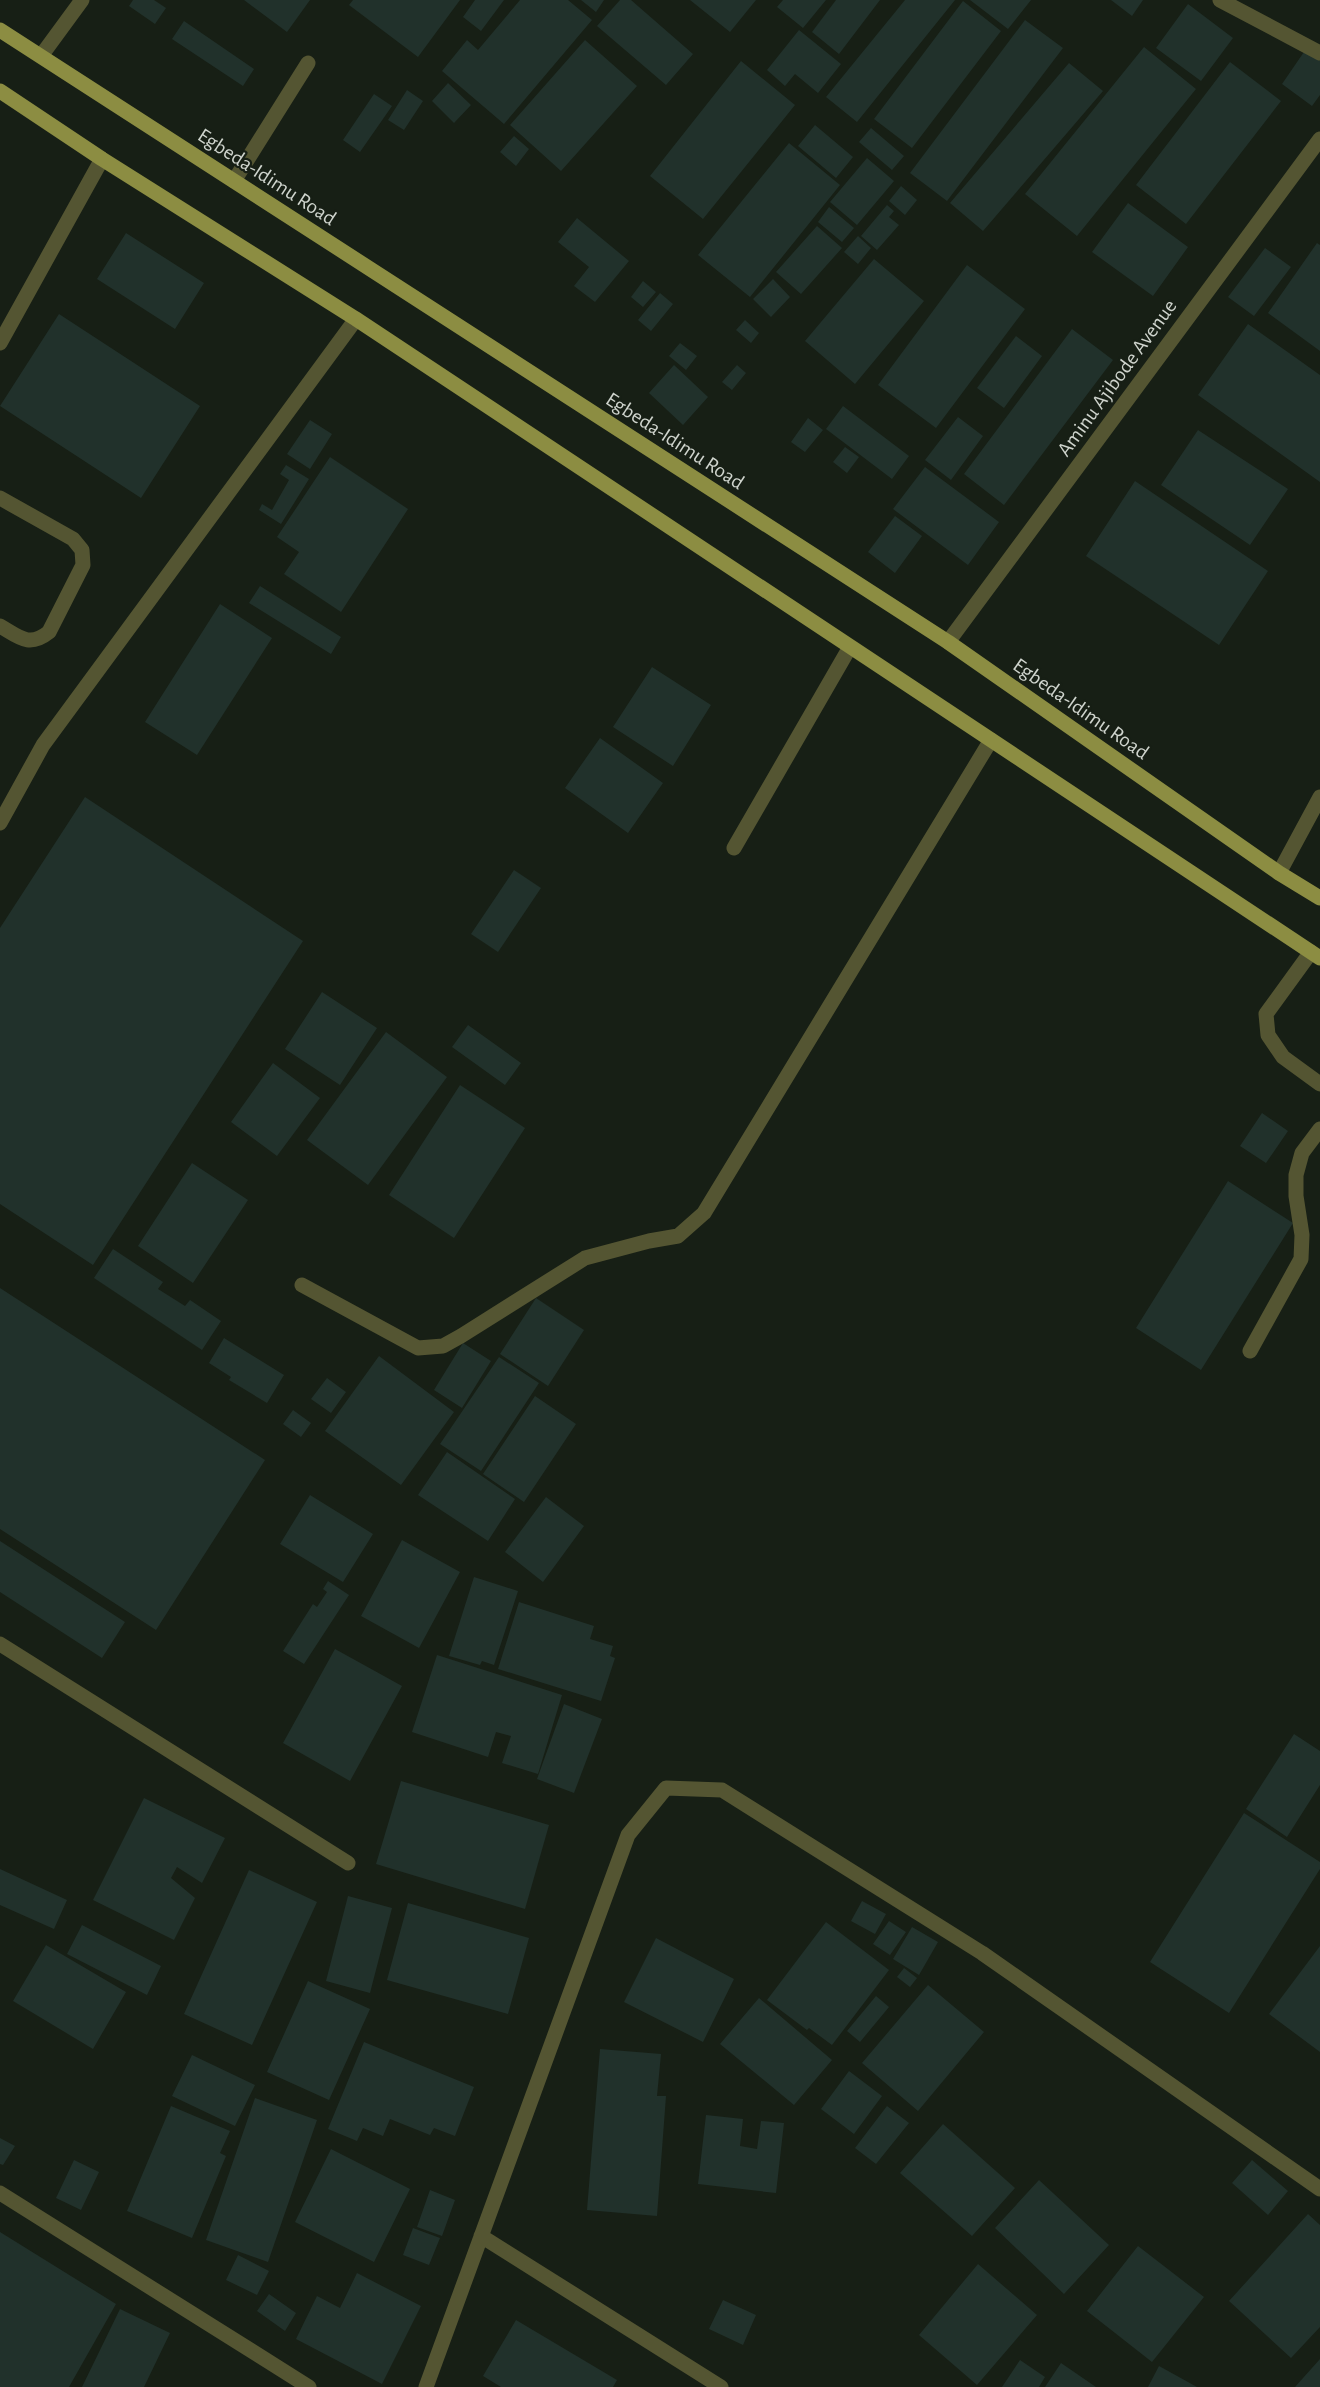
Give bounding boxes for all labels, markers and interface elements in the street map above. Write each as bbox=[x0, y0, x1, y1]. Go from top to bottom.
street label: Egbeda-Idimu Road bbox=[194, 125, 340, 230]
street label: Aminu Ajibode Avenue bbox=[1053, 296, 1181, 460]
street label: Egbeda-Idimu Road bbox=[602, 389, 748, 494]
street label: Egbeda-Idimu Road bbox=[1009, 654, 1153, 764]

